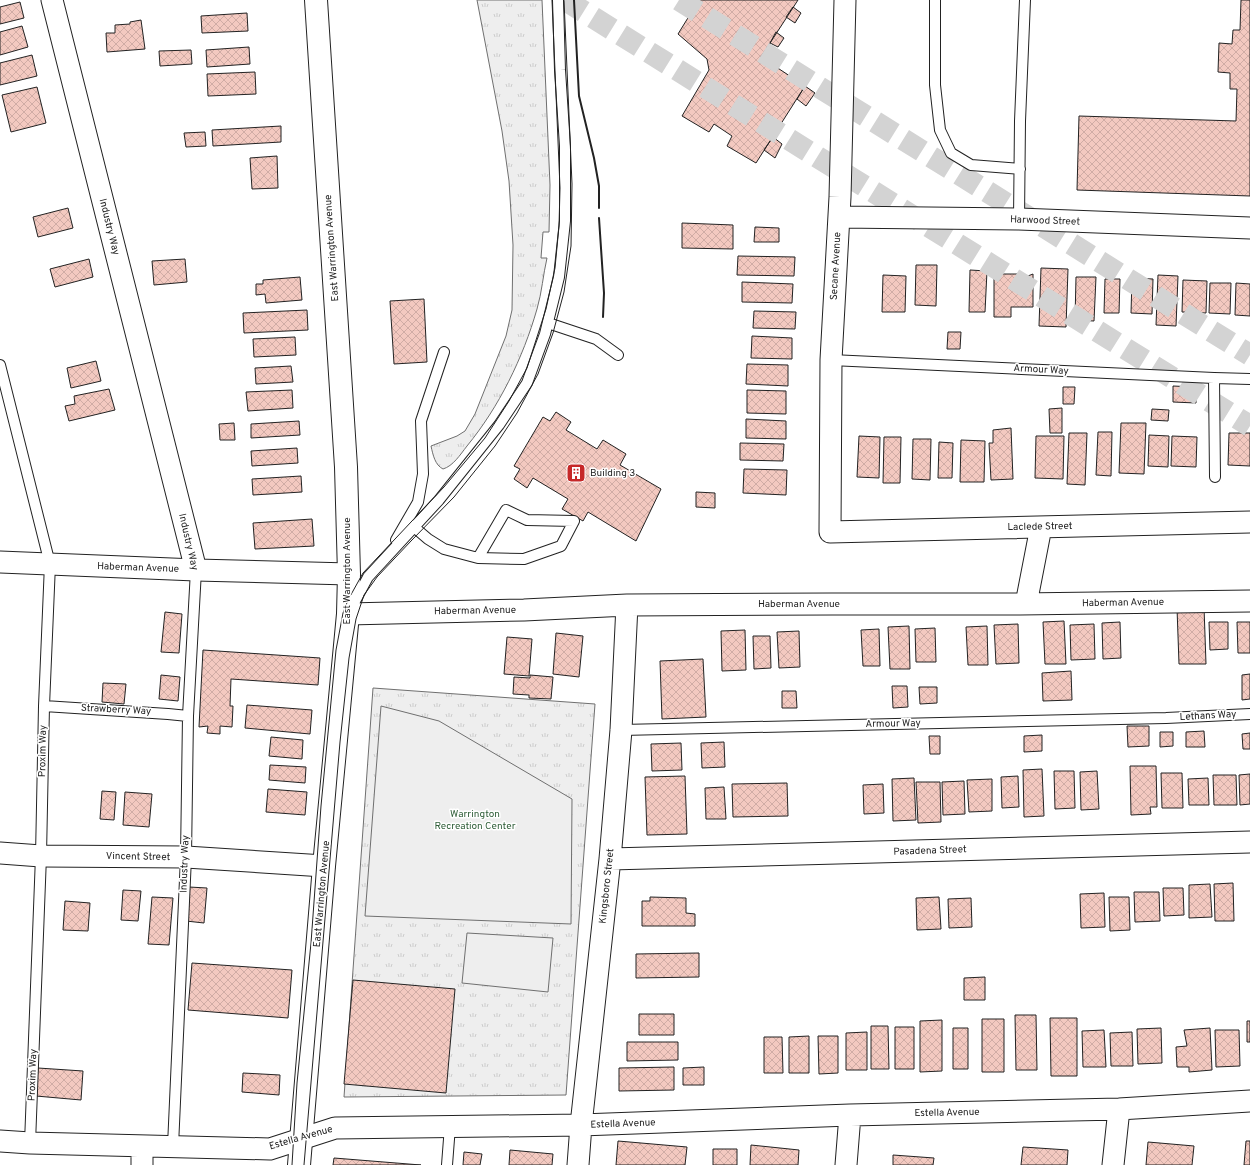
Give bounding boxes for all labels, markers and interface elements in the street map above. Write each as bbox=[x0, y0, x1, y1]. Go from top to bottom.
street label: East Warrington Avenue bbox=[322, 194, 342, 302]
street label: Industry Way bbox=[96, 197, 122, 257]
street label: Harwood Street bbox=[1010, 213, 1080, 229]
street label: Secane Avenue bbox=[828, 232, 844, 300]
street label: Armour Way bbox=[1013, 362, 1069, 378]
building icon: Building 3 bbox=[565, 462, 587, 484]
place label: Building 3 bbox=[590, 467, 635, 480]
street label: Industry Way bbox=[175, 512, 201, 572]
street label: East Warrington Avenue bbox=[341, 517, 354, 625]
street label: Laclede Street bbox=[1007, 520, 1073, 534]
street label: Haberman Avenue bbox=[97, 560, 179, 576]
street label: Haberman Avenue bbox=[1082, 596, 1164, 610]
street label: Haberman Avenue bbox=[758, 598, 840, 611]
street label: Haberman Avenue bbox=[434, 604, 516, 618]
street label: Strawberry Way bbox=[80, 702, 152, 718]
street label: Lethans Way bbox=[1179, 708, 1237, 724]
street label: Armour Way bbox=[865, 717, 921, 731]
street label: Proxim Way bbox=[36, 725, 50, 777]
park label: Warrington Recreation Center bbox=[434, 808, 516, 833]
street label: Industry Way bbox=[177, 835, 193, 893]
street label: East Warrington Avenue bbox=[311, 840, 333, 948]
street label: Pasadena Street bbox=[893, 843, 967, 859]
street label: Kingsboro Street bbox=[597, 847, 617, 924]
street label: Vincent Street bbox=[106, 850, 171, 864]
street label: Proxim Way bbox=[26, 1049, 40, 1101]
street label: Estella Avenue bbox=[914, 1106, 980, 1120]
street label: Estella Avenue bbox=[590, 1116, 656, 1132]
street label: Estella Avenue bbox=[268, 1123, 334, 1153]

